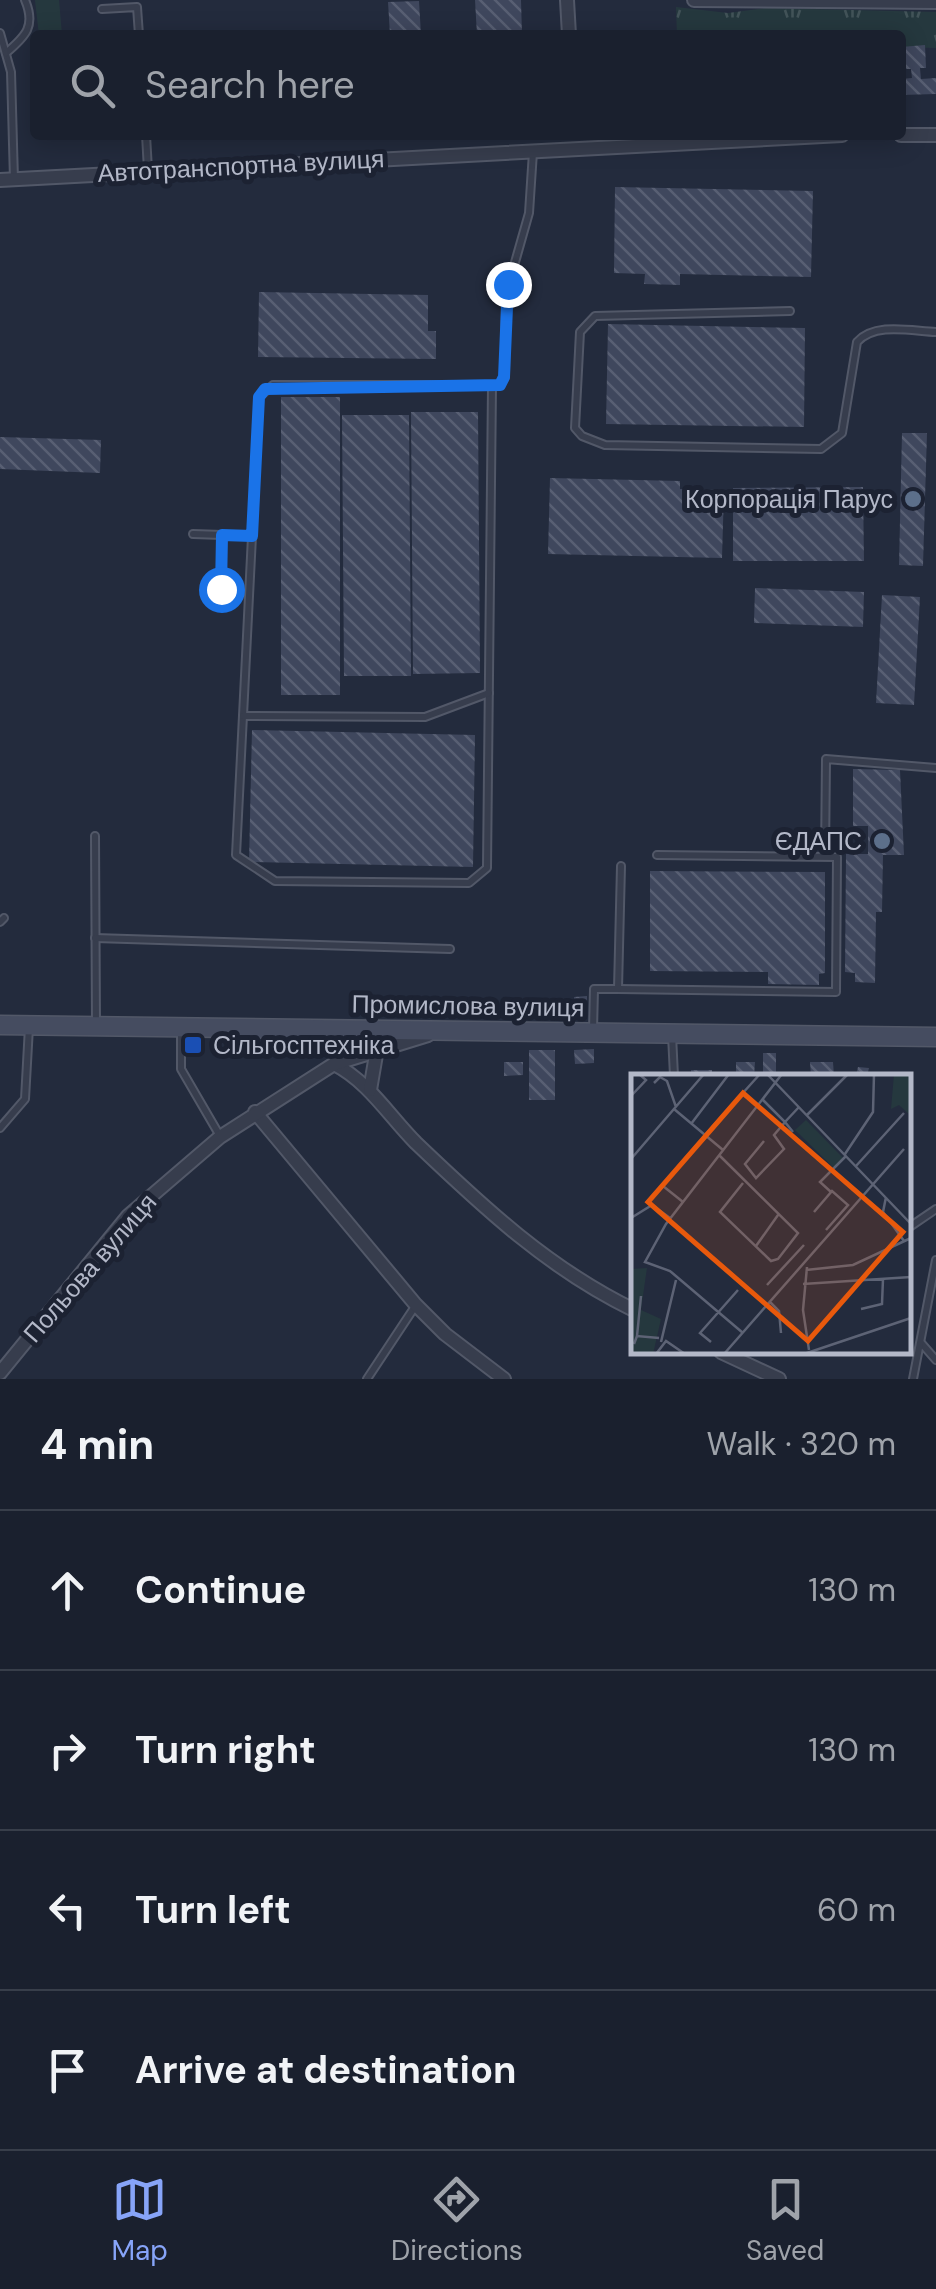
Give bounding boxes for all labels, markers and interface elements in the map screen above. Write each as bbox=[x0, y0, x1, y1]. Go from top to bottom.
search box bbox=[30, 30, 906, 140]
icon: search bbox=[65, 58, 120, 113]
text: Search here bbox=[145, 60, 355, 110]
street label: Автотранспортна вулиця bbox=[97, 142, 385, 190]
route end bbox=[486, 262, 532, 308]
place label: Корпорація Парус bbox=[685, 483, 893, 516]
marker: Корпорація Парус bbox=[902, 488, 924, 510]
route start bbox=[199, 567, 245, 613]
place label: ЄДАПС bbox=[775, 825, 862, 858]
marker: ЄДАПС bbox=[871, 830, 893, 852]
street label: Промислова вулиця bbox=[351, 987, 585, 1025]
place label: Сільгосптехніка bbox=[213, 1029, 395, 1062]
marker: Сільгосптехніка bbox=[182, 1034, 204, 1056]
inset map bbox=[631, 1074, 911, 1354]
street label: Польова вулиця bbox=[16, 1186, 164, 1350]
text: 4 min bbox=[40, 1417, 154, 1472]
text: Walk · 320 m bbox=[707, 1423, 896, 1465]
icon: ahead bbox=[40, 1563, 95, 1618]
text: Continue bbox=[135, 1565, 306, 1615]
text: 130 m bbox=[808, 1569, 896, 1611]
icon: right bbox=[40, 1723, 95, 1778]
text: Turn right bbox=[135, 1725, 316, 1775]
text: 130 m bbox=[808, 1729, 896, 1771]
icon: left bbox=[40, 1883, 95, 1938]
text: Turn left bbox=[135, 1885, 291, 1935]
text: 60 m bbox=[817, 1889, 896, 1931]
icon: arrive bbox=[40, 2043, 95, 2098]
text: Arrive at destination bbox=[135, 2045, 517, 2095]
tab: Map bbox=[112, 2172, 168, 2269]
tab: Directions bbox=[391, 2172, 523, 2269]
tab: Saved bbox=[746, 2172, 824, 2269]

